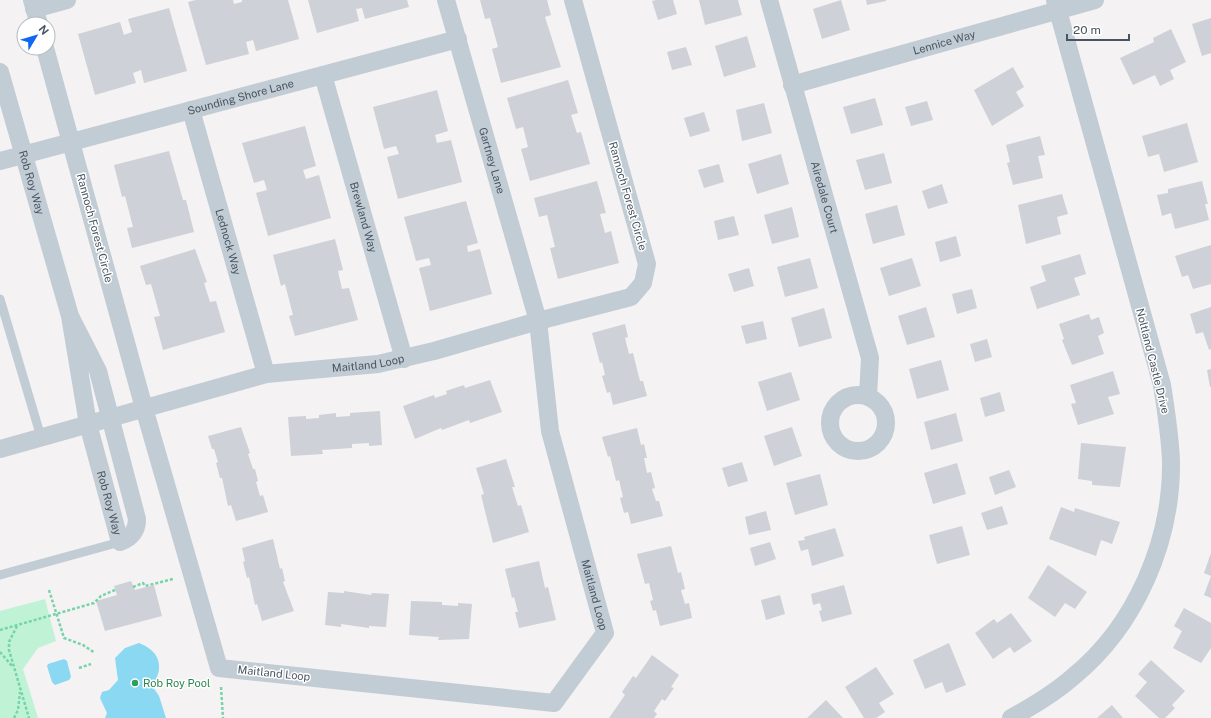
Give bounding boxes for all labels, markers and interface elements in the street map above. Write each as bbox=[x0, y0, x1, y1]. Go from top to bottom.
north arrow bbox=[16, 16, 56, 56]
scale bar bbox=[1067, 16, 1129, 42]
text: N bbox=[37, 23, 51, 37]
text: 20 m bbox=[1073, 23, 1101, 37]
street label: Lennice Way bbox=[912, 28, 977, 57]
street label: Sounding Shore Lane bbox=[186, 77, 295, 117]
street label: Gartney Lane bbox=[477, 126, 507, 195]
street label: Rannoch Forest Circle bbox=[607, 140, 649, 252]
street label: Rob Roy Way bbox=[17, 149, 47, 216]
street label: Airedale Court bbox=[809, 160, 841, 235]
street label: Rannoch Forest Circle bbox=[75, 172, 115, 284]
street label: Brewland Way bbox=[348, 181, 379, 254]
street label: Lednock Way bbox=[213, 207, 244, 276]
street label: Noltland Castle Drive bbox=[1134, 307, 1172, 415]
street label: Maitland Loop bbox=[331, 352, 406, 374]
street label: Rob Roy Way bbox=[95, 469, 124, 536]
street label: Maitland Loop bbox=[579, 558, 610, 632]
street label: Maitland Loop bbox=[237, 663, 311, 683]
place label: Rob Roy Pool bbox=[143, 677, 210, 689]
marker: Rob Roy Pool bbox=[130, 678, 140, 688]

